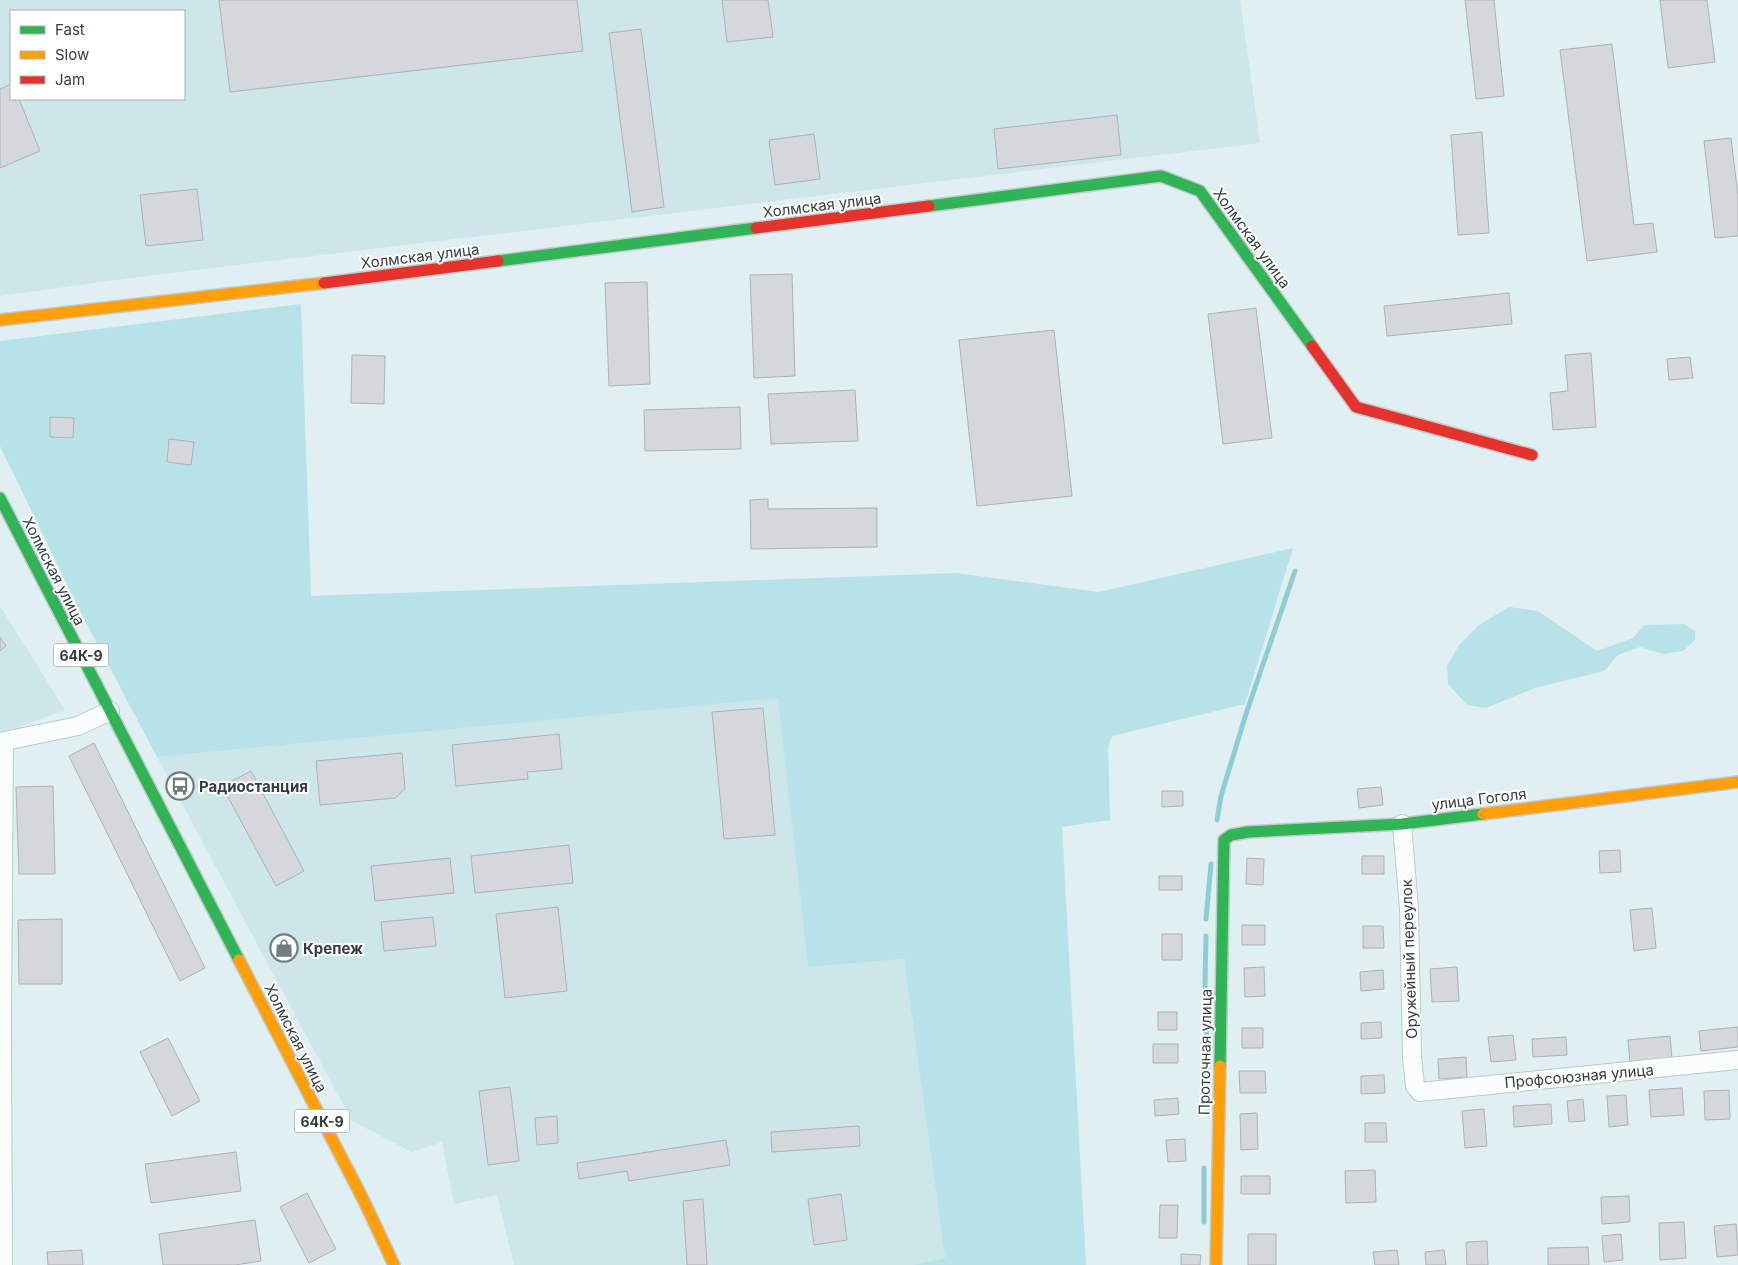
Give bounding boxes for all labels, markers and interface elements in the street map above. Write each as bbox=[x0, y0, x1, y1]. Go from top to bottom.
legend bbox=[10, 10, 185, 100]
text: Fast bbox=[55, 20, 85, 39]
text: Slow bbox=[55, 45, 89, 64]
text: Jam bbox=[55, 70, 85, 89]
street label: Холмская улица bbox=[1209, 184, 1295, 292]
street label: Холмская улица bbox=[762, 188, 882, 222]
street label: Холмская улица bbox=[360, 239, 480, 273]
street label: Холмская улица bbox=[18, 514, 90, 628]
road number: 64К-9 bbox=[54, 644, 108, 666]
bus stop icon: Радиостанция bbox=[165, 771, 195, 801]
place label: Радиостанция bbox=[199, 777, 308, 796]
street label: улица Гоголя bbox=[1430, 784, 1528, 814]
street label: Оружейный переулок bbox=[1397, 879, 1421, 1039]
shop icon: Крепеж bbox=[269, 933, 299, 963]
place label: Крепеж bbox=[303, 939, 363, 958]
street label: Холмская улица bbox=[260, 981, 332, 1095]
street label: Проточная улица bbox=[1194, 989, 1216, 1115]
street label: Профсоюзная улица bbox=[1504, 1060, 1654, 1092]
road number: 64К-9 bbox=[294, 1110, 350, 1132]

